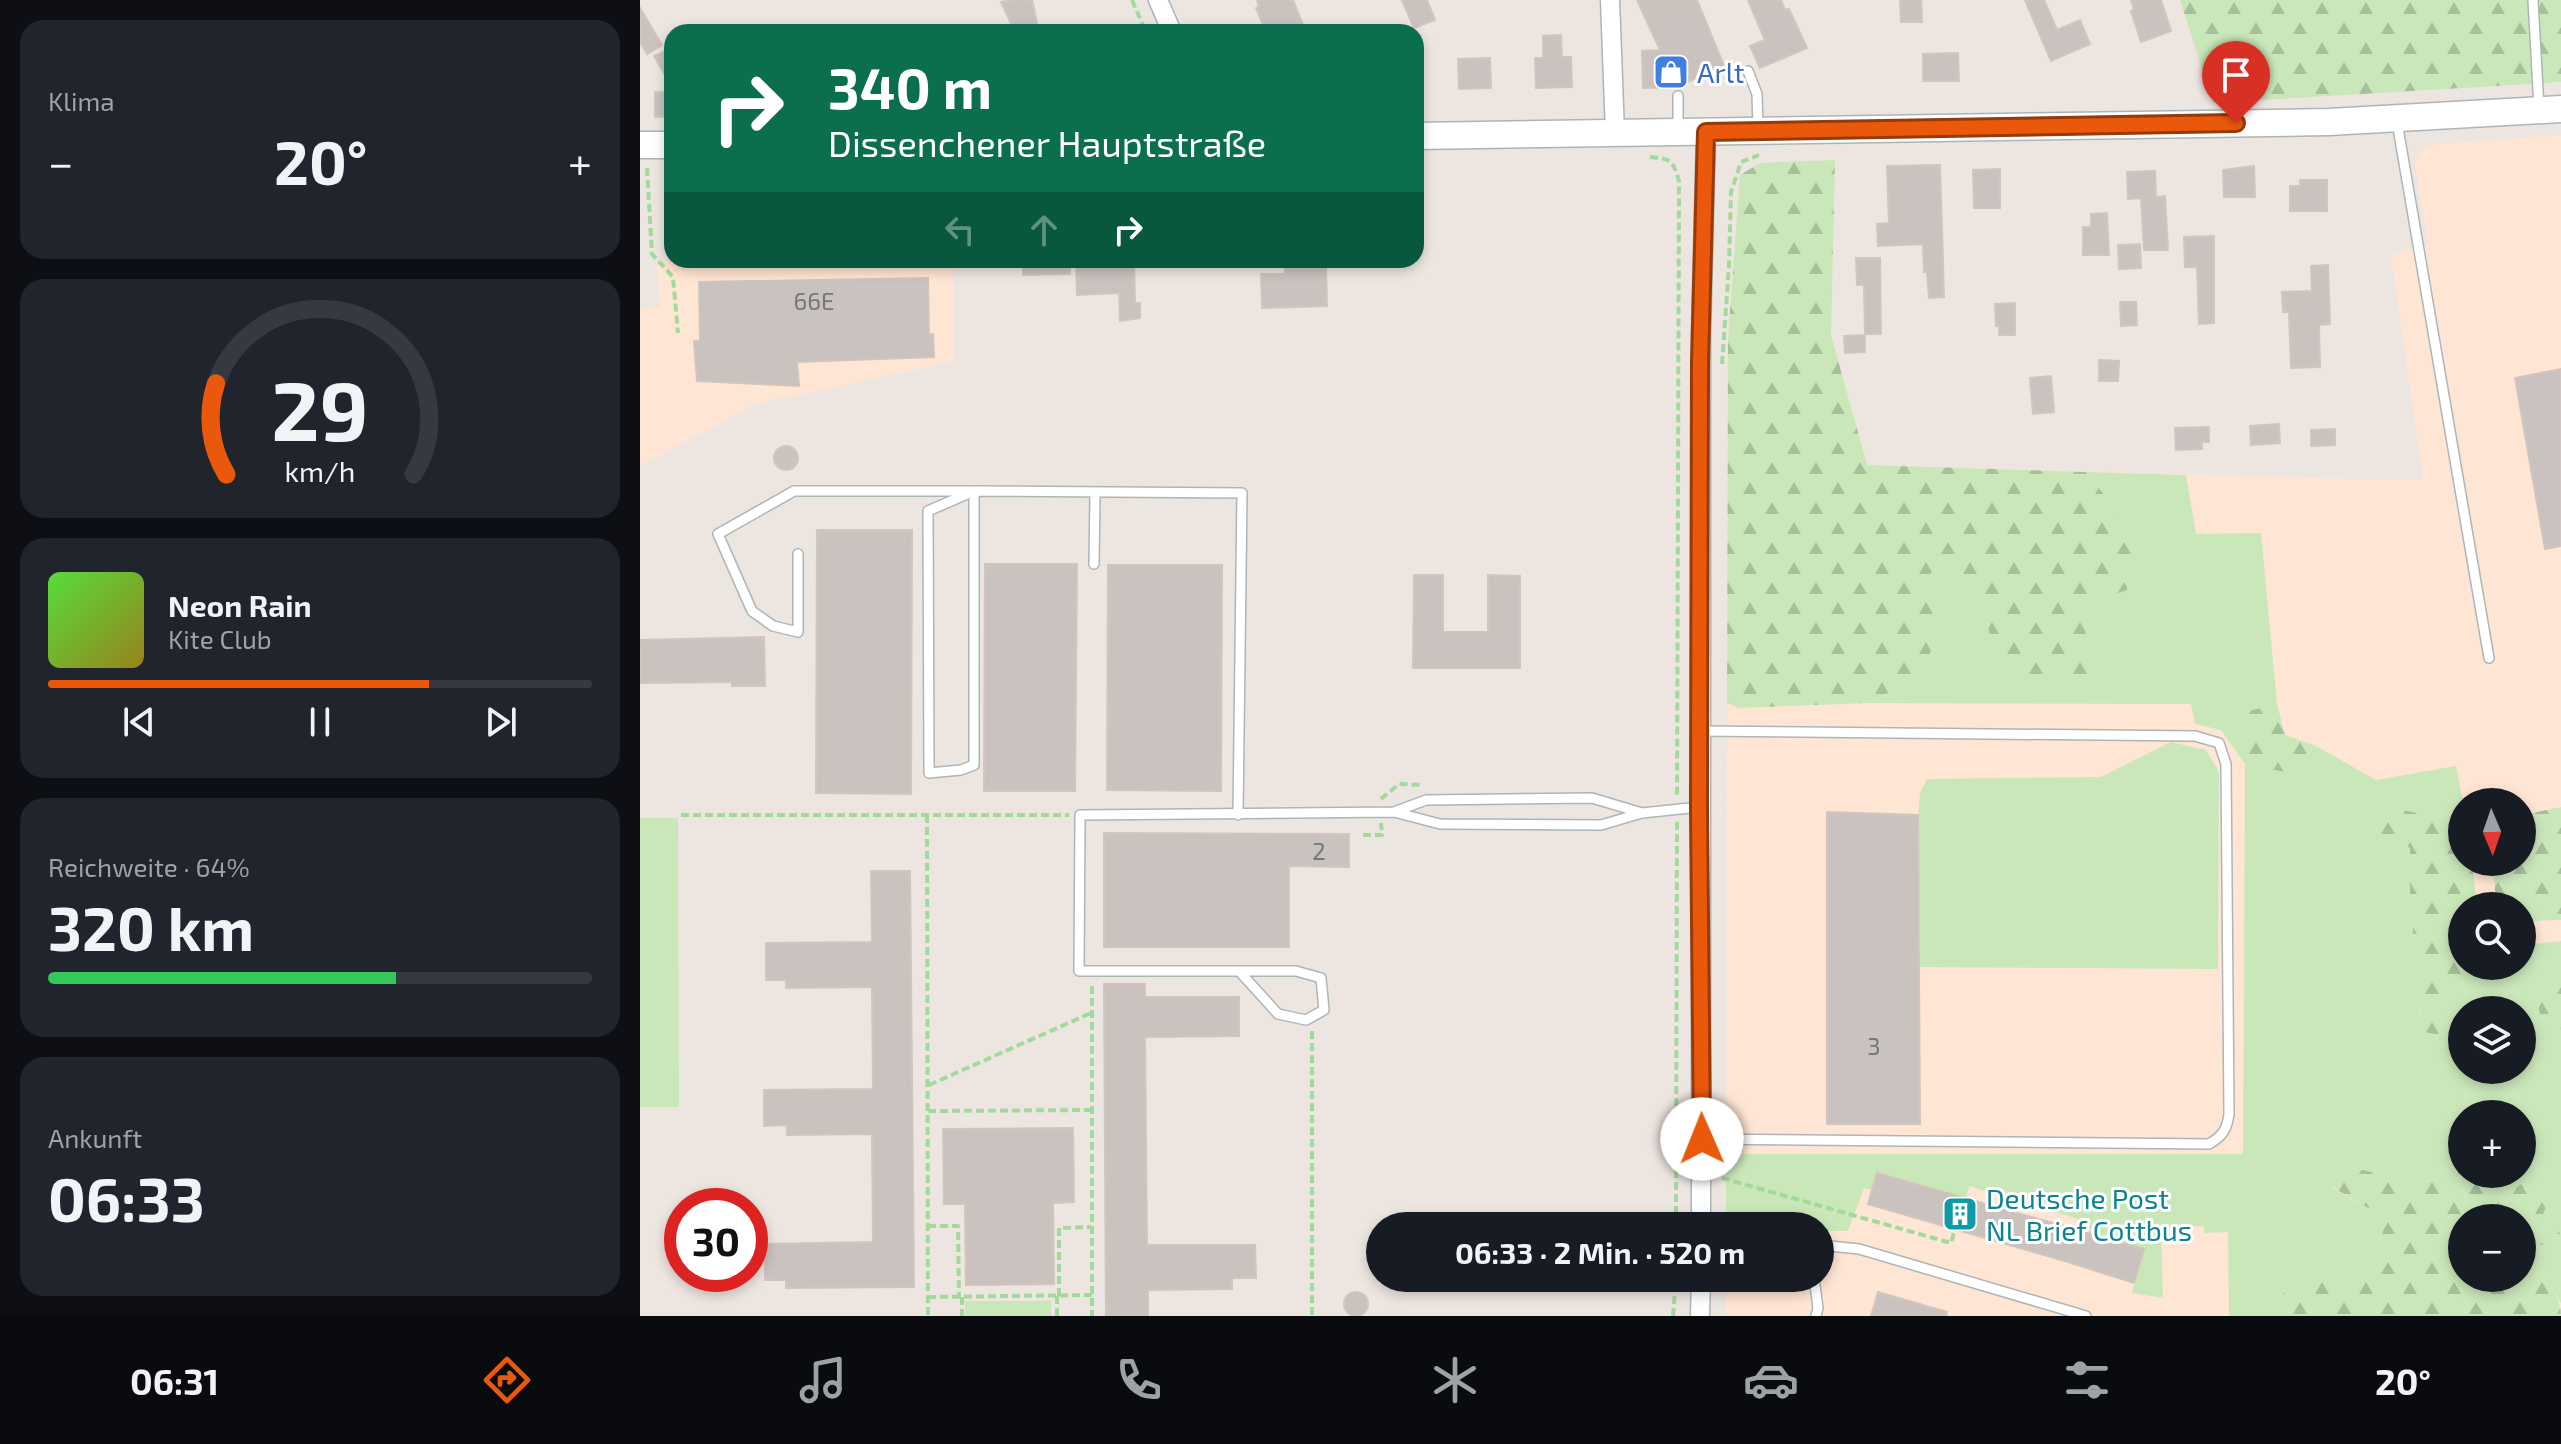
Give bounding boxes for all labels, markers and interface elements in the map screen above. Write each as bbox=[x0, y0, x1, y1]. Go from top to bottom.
pin bbox=[2202, 41, 2270, 123]
text: 340 m bbox=[828, 53, 992, 120]
shop icon: Arlt bbox=[1652, 53, 1690, 91]
icon: arrive bbox=[2214, 53, 2258, 97]
place label: Arlt bbox=[1697, 55, 1744, 89]
icon: right bbox=[696, 56, 800, 160]
text: Klima bbox=[48, 85, 115, 116]
text: Dissenchener Hauptstraße bbox=[828, 121, 1266, 164]
text: 20° bbox=[274, 125, 367, 197]
text: − bbox=[48, 135, 74, 188]
text: + bbox=[568, 135, 592, 188]
icon: left bbox=[938, 208, 982, 252]
icon: ahead bbox=[1022, 208, 1066, 252]
icon: right bbox=[1106, 208, 1150, 252]
house number: 66E bbox=[794, 286, 834, 315]
text: 29 bbox=[271, 357, 369, 457]
text: km/h bbox=[285, 453, 355, 488]
text: Neon Rain bbox=[168, 587, 312, 623]
text: Kite Club bbox=[168, 623, 272, 654]
icon: previous bbox=[117, 700, 161, 744]
icon: pause bbox=[298, 700, 342, 744]
icon: next bbox=[479, 700, 523, 744]
north arrow bbox=[2448, 788, 2536, 876]
map controls bbox=[2448, 788, 2536, 1292]
house number: 2 bbox=[1312, 836, 1326, 865]
text: Reichweite · 64% bbox=[48, 851, 250, 882]
text: 320 km bbox=[48, 891, 254, 963]
button: search bbox=[2448, 892, 2536, 980]
button: layers bbox=[2448, 996, 2536, 1084]
house number: 3 bbox=[1867, 1031, 1881, 1060]
position arrow bbox=[1660, 1097, 1744, 1181]
button: + bbox=[2448, 1100, 2536, 1188]
text: Ankunft bbox=[48, 1122, 142, 1153]
text: 06:33 bbox=[48, 1162, 205, 1234]
place label: Deutsche Post NL Brief Cottbus bbox=[1986, 1181, 2192, 1247]
speed limit sign: 30 bbox=[664, 1188, 768, 1292]
building icon: Deutsche Post NL Brief Cottbus bbox=[1941, 1195, 1979, 1233]
button: − bbox=[2448, 1204, 2536, 1292]
text: 06:33 · 2 Min. · 520 m bbox=[1455, 1234, 1745, 1270]
icon: directions bbox=[479, 1352, 535, 1408]
icon: music bbox=[795, 1352, 851, 1408]
icon: phone bbox=[1111, 1352, 1167, 1408]
icon: climate bbox=[1427, 1352, 1483, 1408]
icon: car bbox=[1743, 1352, 1799, 1408]
icon: filters bbox=[2059, 1352, 2115, 1408]
text: 06:31 bbox=[130, 1359, 219, 1402]
text: 20° bbox=[2375, 1359, 2431, 1402]

